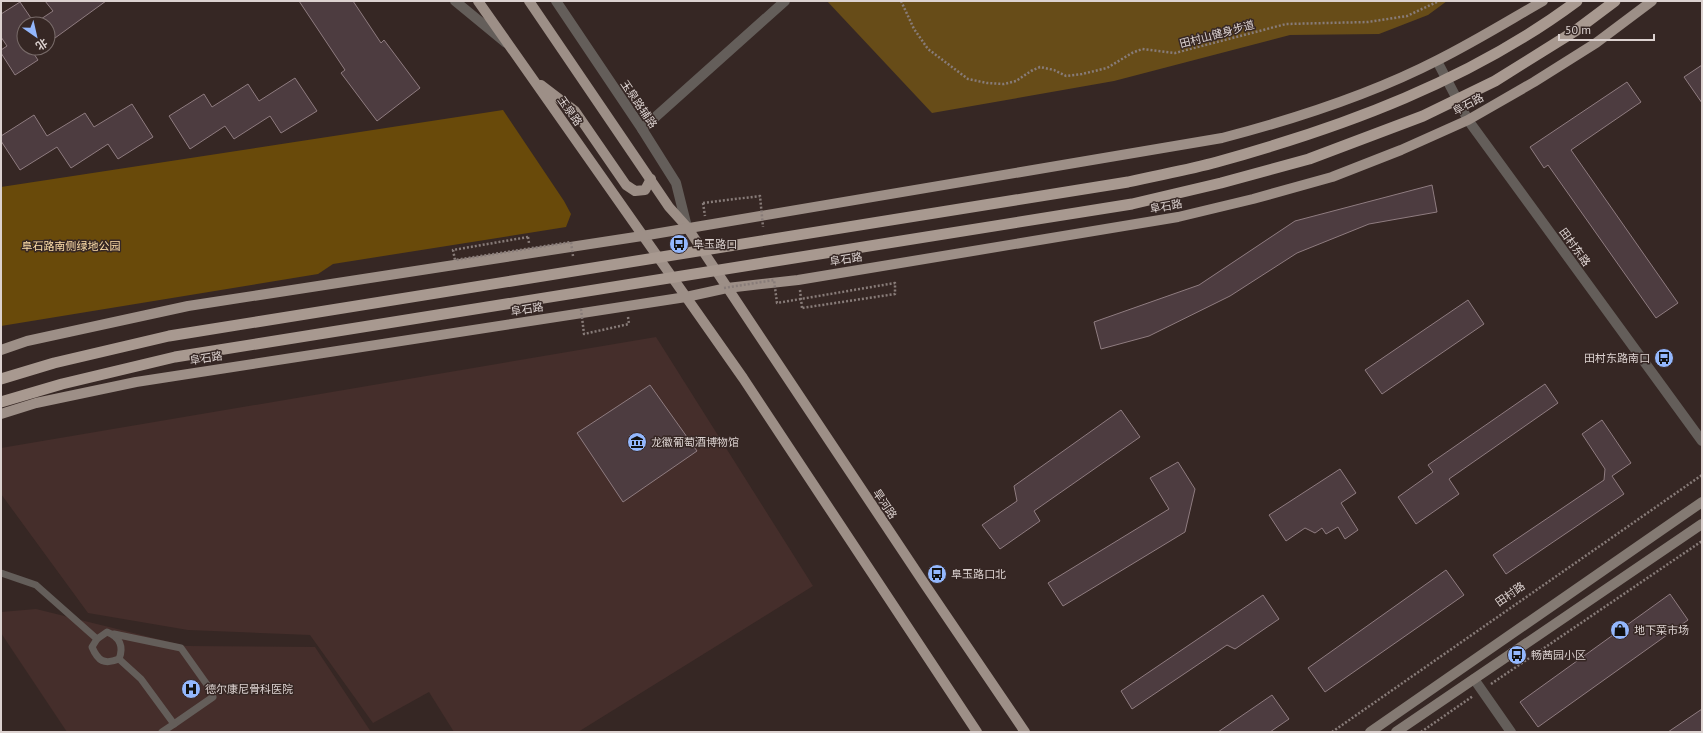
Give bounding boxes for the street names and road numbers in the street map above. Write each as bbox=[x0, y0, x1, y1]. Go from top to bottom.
street label: 田村山健身步道 bbox=[1178, 17, 1256, 51]
street label: 玉泉路辅路 bbox=[618, 77, 660, 131]
street label: 阜石路 bbox=[1450, 90, 1486, 118]
street label: 玉泉路 bbox=[555, 93, 585, 129]
street label: 阜石路 bbox=[1149, 196, 1183, 216]
street label: 田村东路 bbox=[1556, 225, 1594, 269]
street label: 阜石路 bbox=[829, 250, 863, 268]
street label: 阜石路 bbox=[510, 300, 544, 318]
street label: 阜石路 bbox=[189, 349, 223, 367]
street label: 旱河路 bbox=[870, 486, 900, 522]
street label: 田村路 bbox=[1492, 579, 1528, 609]

